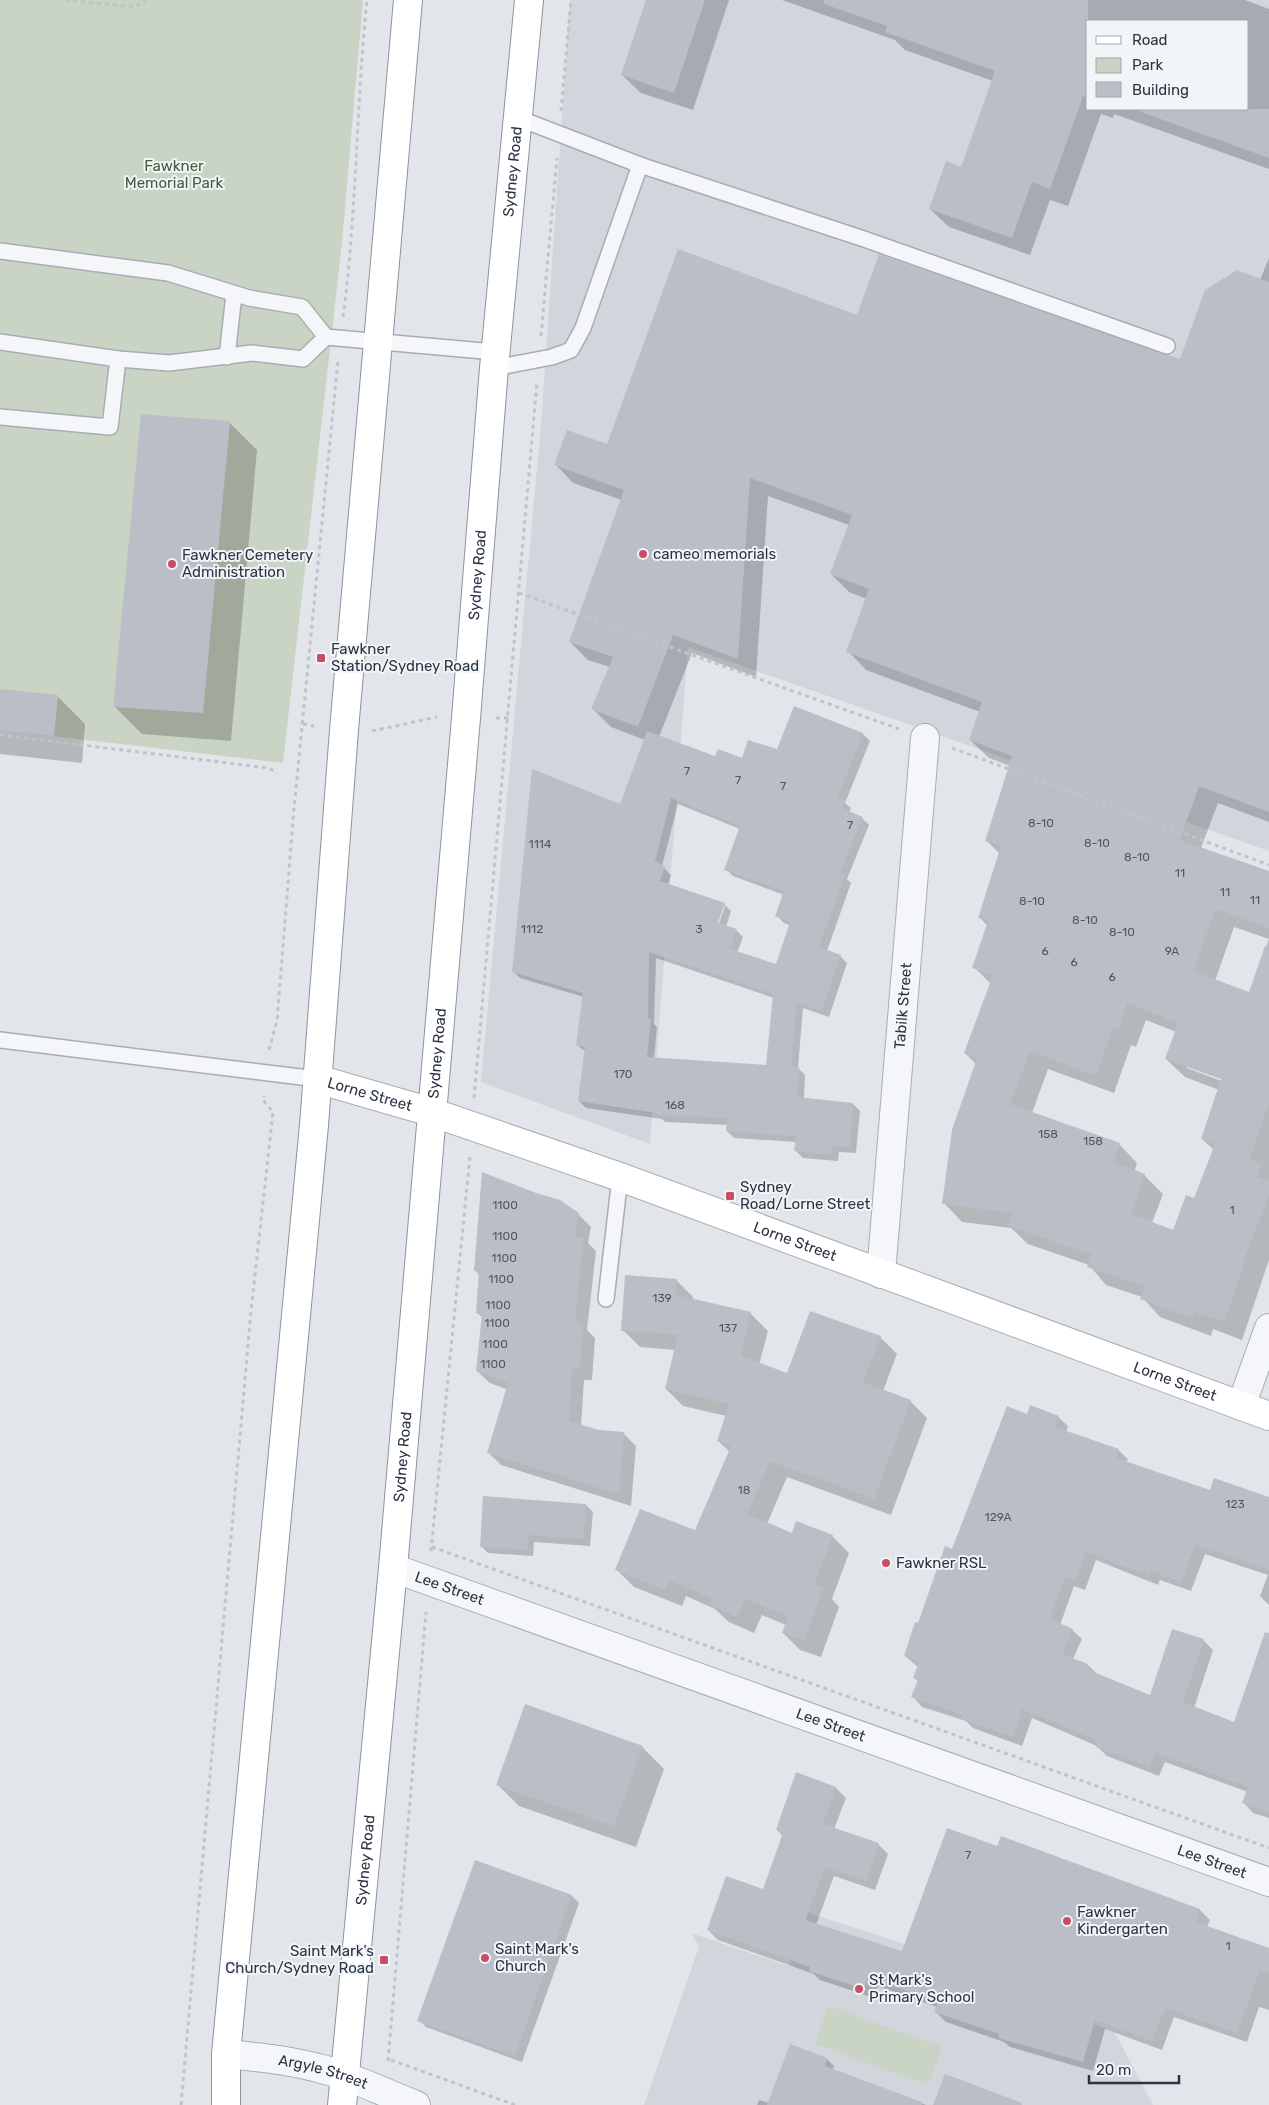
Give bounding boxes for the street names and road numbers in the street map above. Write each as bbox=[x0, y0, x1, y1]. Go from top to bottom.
street label: Sydney Road bbox=[499, 126, 526, 218]
street label: Sydney Road bbox=[465, 529, 490, 621]
street label: Tabilk Street bbox=[890, 962, 916, 1050]
street label: Sydney Road bbox=[424, 1007, 450, 1099]
street label: Lorne Street bbox=[325, 1074, 414, 1115]
street label: Lorne Street bbox=[751, 1218, 839, 1265]
street label: Lorne Street bbox=[1131, 1358, 1219, 1405]
street label: Sydney Road bbox=[390, 1411, 415, 1503]
street label: Lee Street bbox=[412, 1568, 487, 1609]
street label: Lee Street bbox=[794, 1704, 868, 1746]
street label: Sydney Road bbox=[352, 1814, 379, 1906]
street label: Lee Street bbox=[1175, 1841, 1249, 1882]
street label: Argyle Street bbox=[277, 2051, 371, 2093]

